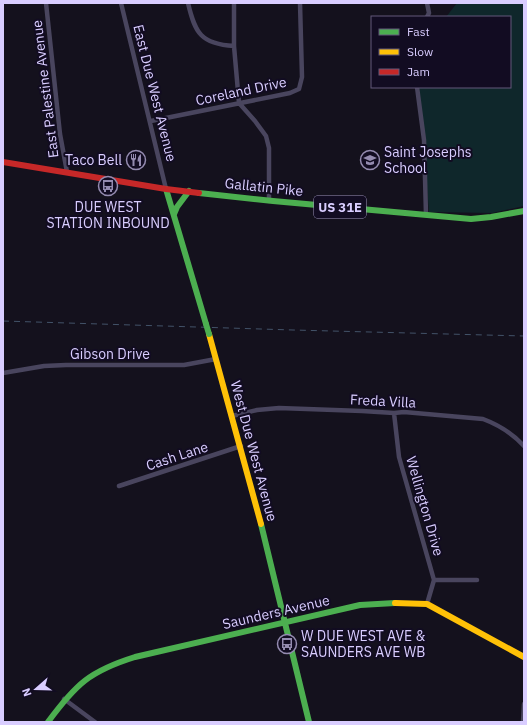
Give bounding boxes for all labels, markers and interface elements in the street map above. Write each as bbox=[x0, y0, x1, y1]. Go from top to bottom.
legend bbox=[371, 16, 511, 88]
street label: East Palestine Avenue bbox=[28, 19, 62, 159]
street label: East Due West Avenue bbox=[129, 23, 181, 164]
text: Fast bbox=[407, 24, 430, 39]
text: Slow bbox=[407, 44, 433, 59]
text: Jam bbox=[407, 64, 430, 79]
street label: Coreland Drive bbox=[194, 73, 288, 109]
place label: Saint Josephs School bbox=[384, 143, 472, 177]
restaurant icon: Taco Bell bbox=[125, 149, 147, 171]
school or university icon: Saint Josephs School bbox=[359, 149, 381, 171]
place label: Taco Bell bbox=[65, 151, 122, 169]
street label: Gallatin Pike bbox=[224, 174, 304, 200]
bus stop icon: DUE WEST STATION INBOUND bbox=[97, 175, 119, 197]
road number: US 31E bbox=[314, 196, 366, 218]
place label: DUE WEST STATION INBOUND bbox=[46, 198, 170, 232]
street label: Gibson Drive bbox=[70, 345, 150, 363]
street label: West Due West Avenue bbox=[227, 379, 282, 524]
street label: Freda Villa bbox=[349, 390, 417, 412]
street label: Cash Lane bbox=[144, 437, 211, 475]
street label: Wellington Drive bbox=[402, 454, 448, 558]
street label: Saunders Avenue bbox=[221, 591, 332, 633]
place label: W DUE WEST AVE & SAUNDERS AVE WB bbox=[301, 627, 425, 661]
bus stop icon: W DUE WEST AVE & SAUNDERS AVE WB bbox=[276, 633, 298, 655]
north arrow bbox=[16, 669, 56, 709]
text: N bbox=[19, 686, 35, 699]

